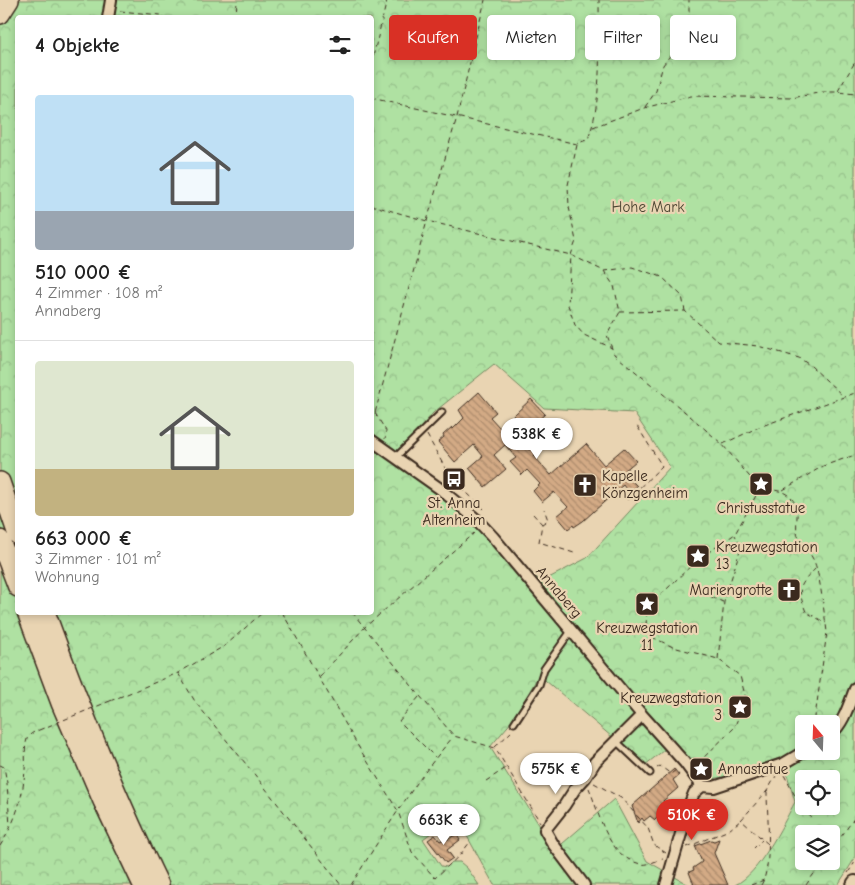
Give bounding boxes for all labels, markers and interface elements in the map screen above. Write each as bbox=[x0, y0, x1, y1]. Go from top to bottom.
chip: Kaufen bbox=[389, 15, 477, 60]
chip: Mieten bbox=[487, 15, 575, 60]
chip: Filter bbox=[585, 15, 660, 60]
chip: Neu bbox=[670, 15, 736, 60]
icon: filters bbox=[326, 31, 354, 59]
text: 4 Objekte bbox=[35, 33, 119, 57]
icon: home bbox=[150, 128, 240, 218]
park label: Hohe Mark bbox=[612, 198, 685, 216]
text: 510 000 € bbox=[35, 260, 132, 284]
text: 4 Zimmer · 108 m² bbox=[35, 284, 162, 302]
text: Annaberg bbox=[35, 302, 101, 320]
icon: home bbox=[150, 393, 240, 483]
pin: 538K € bbox=[496, 418, 578, 460]
text: 538K € bbox=[512, 425, 562, 443]
bus stop icon: St. Anna Altenheim bbox=[441, 466, 467, 492]
place label: Kapelle Könzgenheim bbox=[602, 467, 688, 502]
place icon: Christusstatue bbox=[748, 471, 774, 497]
church icon: Kapelle Könzgenheim bbox=[572, 472, 598, 498]
place label: St. Anna Altenheim bbox=[422, 494, 486, 529]
place label: Christusstatue bbox=[717, 499, 806, 517]
text: 663 000 € bbox=[35, 526, 133, 550]
place label: Kreuzwegstation 13 bbox=[716, 538, 818, 573]
place icon: Kreuzwegstation 13 bbox=[685, 543, 711, 569]
text: 3 Zimmer · 101 m² bbox=[35, 550, 161, 568]
street label: Annaberg bbox=[532, 562, 586, 622]
text: Wohnung bbox=[35, 568, 100, 586]
church icon: Mariengrotte bbox=[776, 577, 802, 603]
place label: Mariengrotte bbox=[689, 581, 772, 599]
place icon: Kreuzwegstation 11 bbox=[634, 591, 660, 617]
place label: Kreuzwegstation 11 bbox=[596, 619, 698, 654]
place label: Kreuzwegstation 3 bbox=[620, 689, 722, 724]
place icon: Kreuzwegstation 3 bbox=[727, 694, 753, 720]
north arrow bbox=[795, 715, 840, 760]
map controls bbox=[795, 715, 840, 870]
pin: 575K € bbox=[515, 752, 597, 795]
place icon: Annastatue bbox=[688, 756, 714, 782]
text: 575K € bbox=[531, 760, 581, 778]
place label: Annastatue bbox=[718, 760, 789, 778]
button: locate bbox=[795, 770, 840, 815]
pin: 510K € bbox=[651, 798, 733, 841]
pin: 663K € bbox=[403, 804, 485, 846]
text: 510K € bbox=[667, 806, 717, 824]
text: 663K € bbox=[419, 811, 469, 829]
button: layers bbox=[795, 825, 840, 870]

